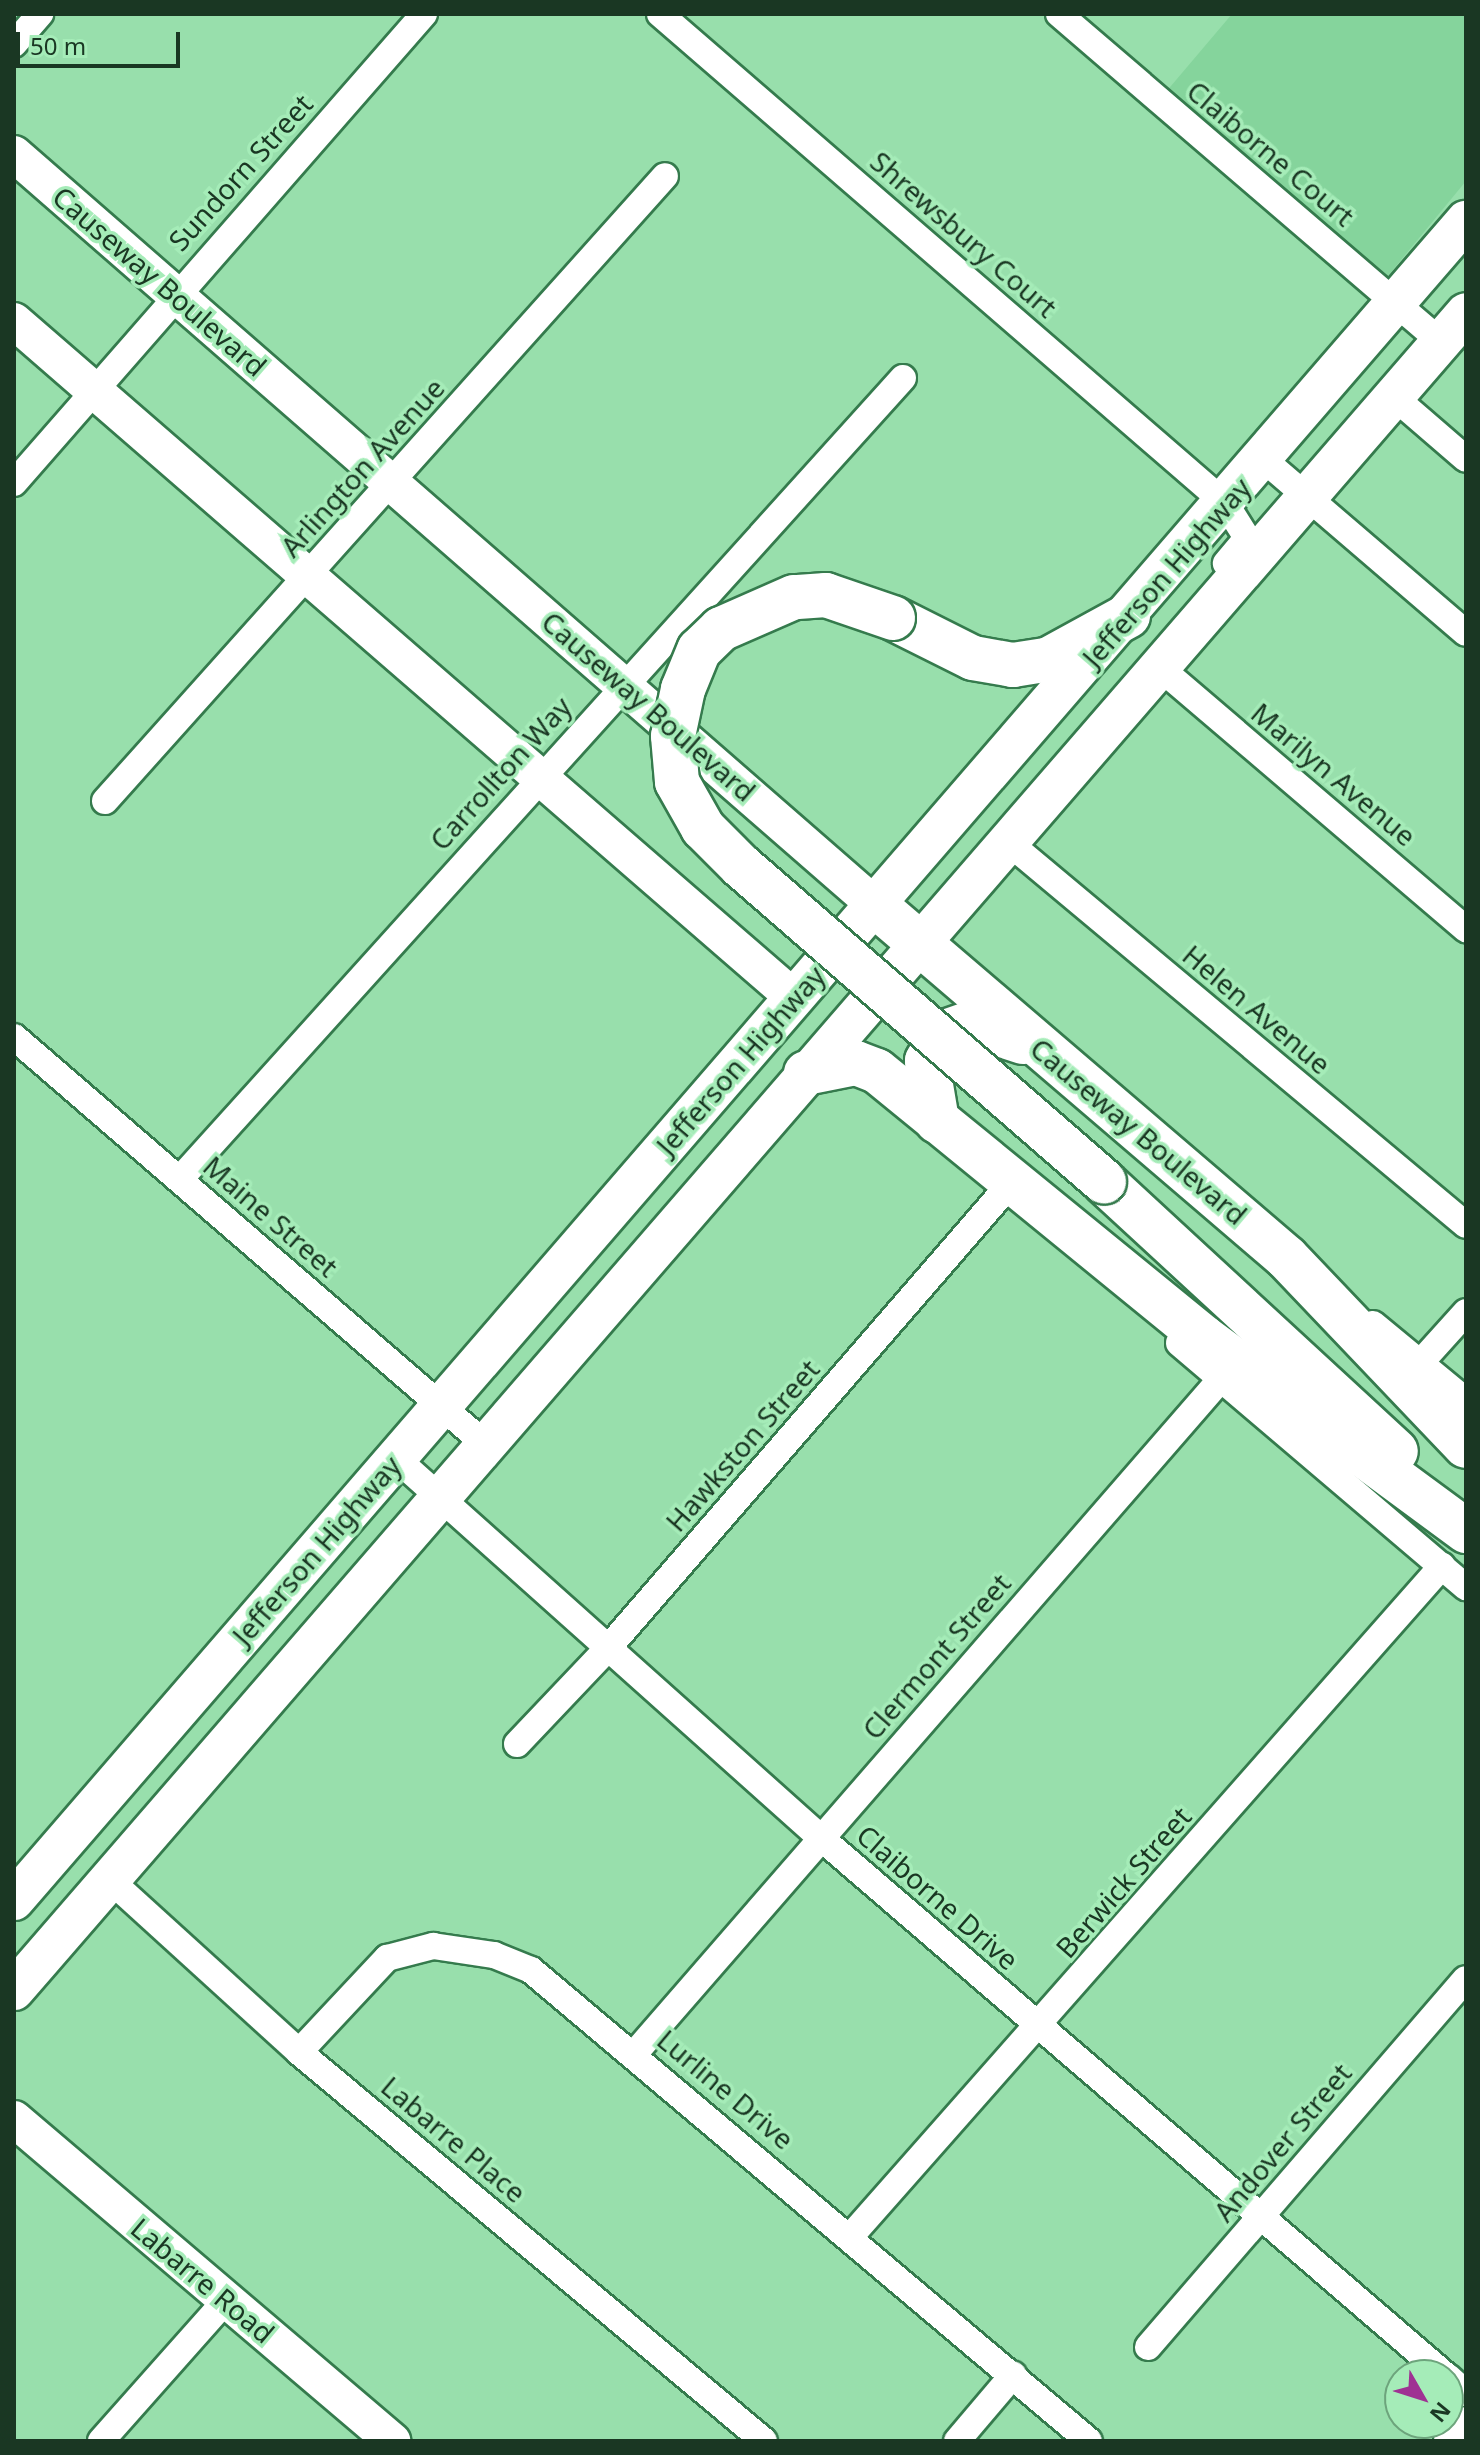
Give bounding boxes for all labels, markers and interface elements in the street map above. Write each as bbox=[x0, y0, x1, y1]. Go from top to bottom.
scale bar bbox=[20, 16, 184, 66]
text: 50 m bbox=[30, 29, 86, 62]
street label: Claiborne Court bbox=[1181, 73, 1361, 233]
street label: Sundorn Street bbox=[161, 87, 319, 257]
street label: Shrewsbury Court bbox=[864, 144, 1064, 324]
street label: Causeway Boulevard bbox=[46, 179, 274, 383]
street label: Arlington Avenue bbox=[273, 371, 451, 563]
street label: Jefferson Highway bbox=[1075, 471, 1257, 673]
street label: Causeway Boulevard bbox=[535, 604, 763, 808]
street label: Carrollton Way bbox=[422, 690, 578, 856]
street label: Marilyn Avenue bbox=[1245, 695, 1423, 853]
street label: Helen Avenue bbox=[1176, 937, 1338, 1081]
street label: Jefferson Highway bbox=[649, 959, 831, 1161]
street label: Causeway Boulevard bbox=[1024, 1031, 1254, 1231]
street label: Maine Street bbox=[197, 1149, 345, 1283]
street label: Hawkston Street bbox=[658, 1352, 826, 1538]
street label: Jefferson Highway bbox=[225, 1449, 407, 1651]
street label: Clermont Street bbox=[855, 1566, 1017, 1746]
street label: Berwick Street bbox=[1048, 1800, 1198, 1964]
street label: Claiborne Drive bbox=[850, 1818, 1026, 1976]
street label: Lurline Drive bbox=[651, 2022, 801, 2156]
street label: Andover Street bbox=[1206, 2056, 1358, 2228]
street label: Labarre Place bbox=[375, 2069, 533, 2209]
street label: Labarre Road bbox=[125, 2210, 281, 2350]
north arrow bbox=[1384, 2359, 1464, 2439]
text: N bbox=[1424, 2396, 1458, 2429]

